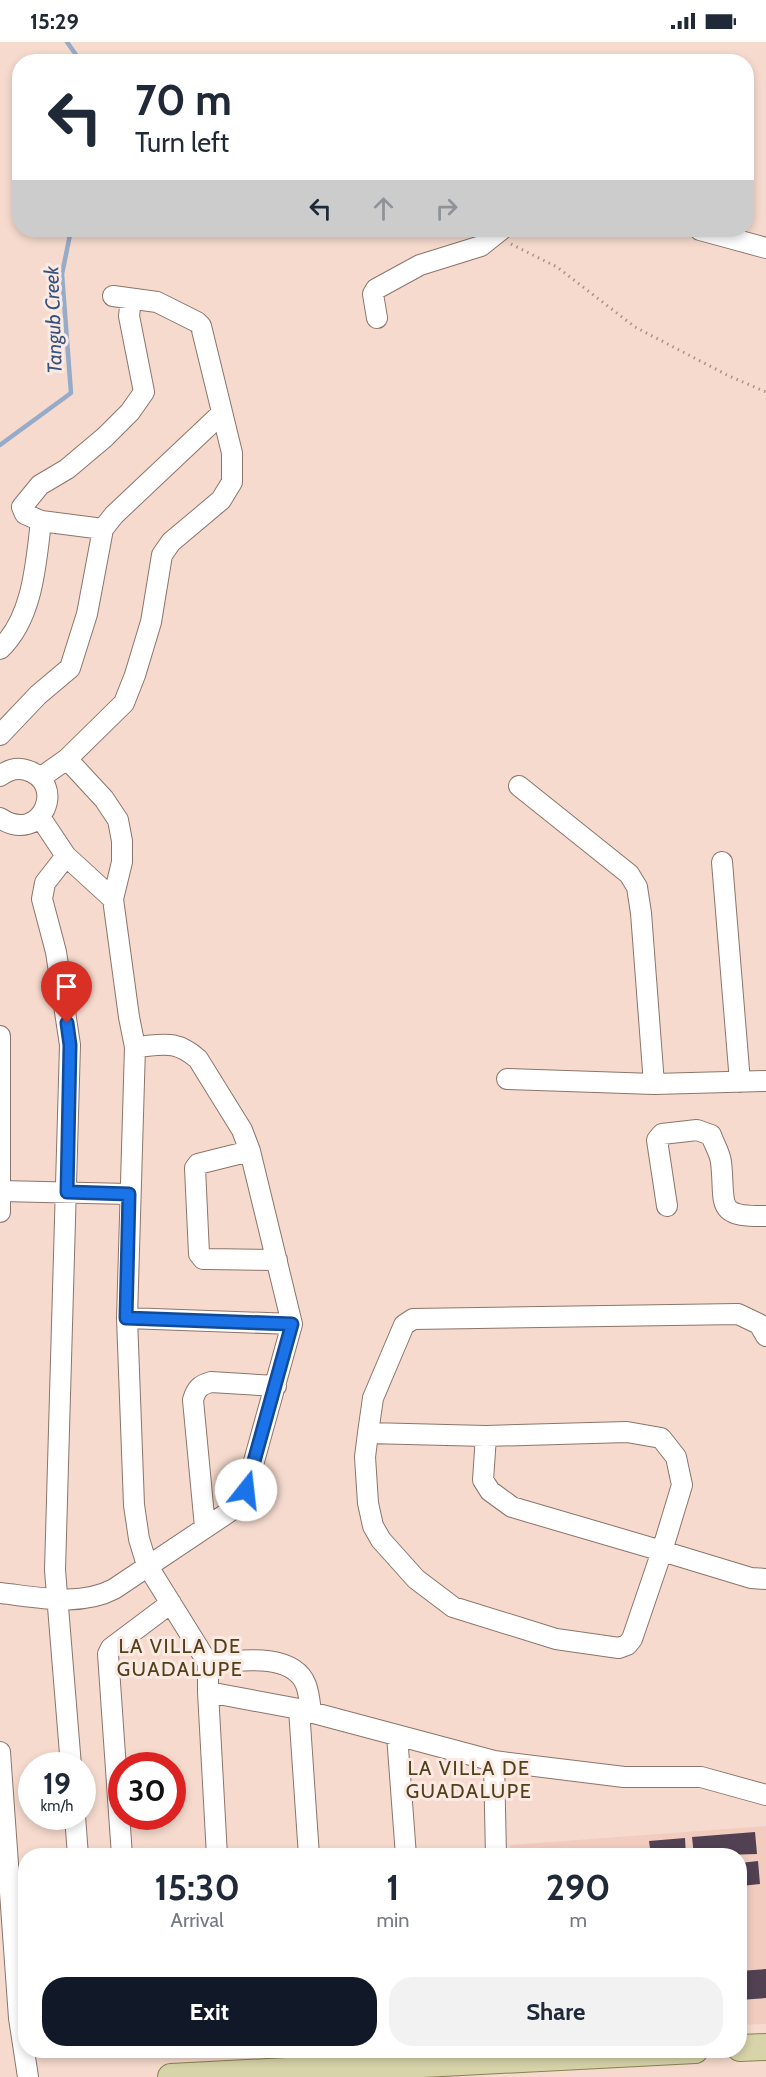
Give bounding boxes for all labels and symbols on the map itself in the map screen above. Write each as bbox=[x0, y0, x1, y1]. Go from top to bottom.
water label: Tangub Creek bbox=[39, 264, 67, 374]
pin bbox=[41, 961, 92, 1023]
position arrow bbox=[214, 1458, 278, 1522]
district label: LA VILLA DE GUADALUPE bbox=[117, 1634, 243, 1681]
speed limit sign: 30 bbox=[108, 1752, 186, 1830]
district label: LA VILLA DE GUADALUPE bbox=[406, 1756, 532, 1803]

